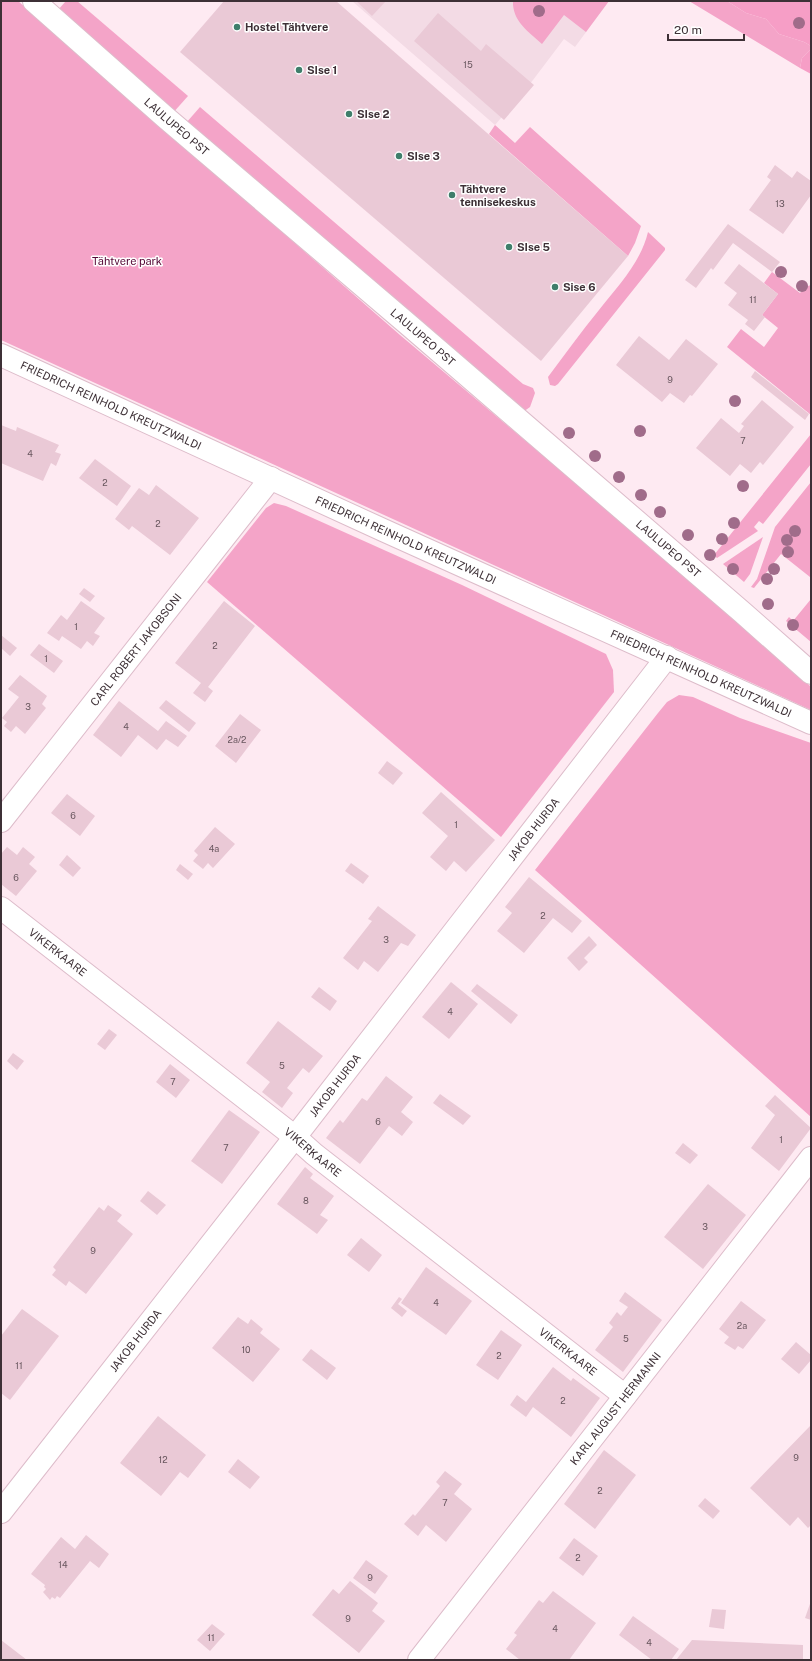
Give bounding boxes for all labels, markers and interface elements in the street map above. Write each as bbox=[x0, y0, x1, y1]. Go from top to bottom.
scale bar bbox=[668, 16, 744, 42]
place label: Hostel Tähtvere bbox=[245, 21, 328, 33]
marker: Hostel Tähtvere bbox=[232, 22, 242, 32]
text: 20 m bbox=[674, 23, 702, 37]
house number: 15 bbox=[463, 59, 473, 70]
place label: SIse 1 bbox=[307, 64, 337, 76]
marker: SIse 1 bbox=[294, 65, 304, 75]
street label: LAULUPEO PST bbox=[142, 96, 211, 158]
place label: SIse 2 bbox=[357, 108, 390, 120]
marker: SIse 2 bbox=[344, 109, 354, 119]
place label: SIse 3 bbox=[407, 150, 440, 162]
marker: SIse 3 bbox=[394, 151, 404, 161]
place label: Tähtvere tennisekeskus bbox=[460, 183, 536, 208]
marker: Tähtvere tennisekeskus bbox=[447, 190, 457, 200]
house number: 13 bbox=[775, 198, 785, 209]
place label: SIse 5 bbox=[517, 241, 550, 253]
marker: SIse 5 bbox=[504, 242, 514, 252]
park label: Tähtvere park bbox=[92, 255, 162, 267]
place label: Sise 6 bbox=[563, 281, 595, 293]
marker: Sise 6 bbox=[550, 282, 560, 292]
house number: 11 bbox=[749, 294, 757, 305]
street label: LAULUPEO PST bbox=[388, 306, 458, 368]
street label: FRIEDRICH REINHOLD KREUTZWALDI bbox=[19, 359, 203, 452]
house number: 9 bbox=[667, 374, 673, 385]
house number: 7 bbox=[740, 435, 746, 446]
house number: 4 bbox=[27, 448, 33, 459]
house number: 2 bbox=[102, 477, 108, 488]
street label: FRIEDRICH REINHOLD KREUTZWALDI bbox=[313, 494, 498, 586]
house number: 2 bbox=[155, 518, 161, 529]
street label: LAULUPEO PST bbox=[634, 518, 703, 580]
street label: CARL ROBERT JAKOBSONI bbox=[88, 591, 184, 708]
house number: 1 bbox=[74, 621, 78, 632]
street label: FRIEDRICH REINHOLD KREUTZWALDI bbox=[609, 627, 793, 719]
house number: 2 bbox=[212, 640, 218, 651]
house number: 1 bbox=[44, 653, 48, 664]
house number: 3 bbox=[25, 701, 31, 712]
house number: 4 bbox=[123, 721, 129, 732]
house number: 2a/2 bbox=[228, 734, 246, 745]
street label: JAKOB HURDA bbox=[506, 795, 562, 863]
house number: 6 bbox=[70, 810, 76, 821]
house number: 1 bbox=[454, 819, 458, 830]
house number: 4a bbox=[209, 843, 219, 854]
house number: 6 bbox=[13, 872, 19, 883]
house number: 2 bbox=[540, 910, 546, 921]
street label: VIKERKAARE bbox=[26, 926, 89, 979]
house number: 3 bbox=[383, 934, 389, 945]
house number: 4 bbox=[447, 1006, 453, 1017]
street label: JAKOB HURDA bbox=[307, 1051, 363, 1119]
house number: 5 bbox=[279, 1060, 285, 1071]
house number: 7 bbox=[170, 1076, 176, 1087]
house number: 6 bbox=[375, 1116, 381, 1127]
street label: VIKERKAARE bbox=[282, 1125, 344, 1179]
house number: 1 bbox=[779, 1134, 783, 1145]
house number: 7 bbox=[223, 1142, 229, 1153]
house number: 8 bbox=[303, 1195, 309, 1206]
house number: 3 bbox=[702, 1221, 708, 1232]
house number: 9 bbox=[90, 1245, 96, 1256]
house number: 4 bbox=[433, 1297, 439, 1308]
street label: JAKOB HURDA bbox=[107, 1307, 164, 1374]
house number: 2a bbox=[737, 1320, 747, 1331]
street label: VIKERKAARE bbox=[537, 1325, 599, 1378]
house number: 5 bbox=[623, 1333, 629, 1344]
house number: 10 bbox=[241, 1344, 251, 1355]
house number: 2 bbox=[496, 1350, 502, 1361]
street label: KARL AUGUST HERMANNI bbox=[568, 1350, 663, 1467]
house number: 11 bbox=[15, 1360, 23, 1371]
house number: 2 bbox=[560, 1395, 566, 1406]
house number: 9 bbox=[793, 1452, 799, 1463]
house number: 12 bbox=[158, 1454, 168, 1465]
house number: 2 bbox=[597, 1485, 603, 1496]
house number: 7 bbox=[442, 1497, 448, 1508]
house number: 2 bbox=[575, 1552, 581, 1563]
house number: 14 bbox=[58, 1559, 68, 1570]
house number: 9 bbox=[367, 1572, 373, 1583]
house number: 9 bbox=[345, 1613, 351, 1624]
house number: 4 bbox=[552, 1623, 558, 1634]
house number: 11 bbox=[207, 1632, 215, 1643]
house number: 4 bbox=[646, 1637, 652, 1648]

